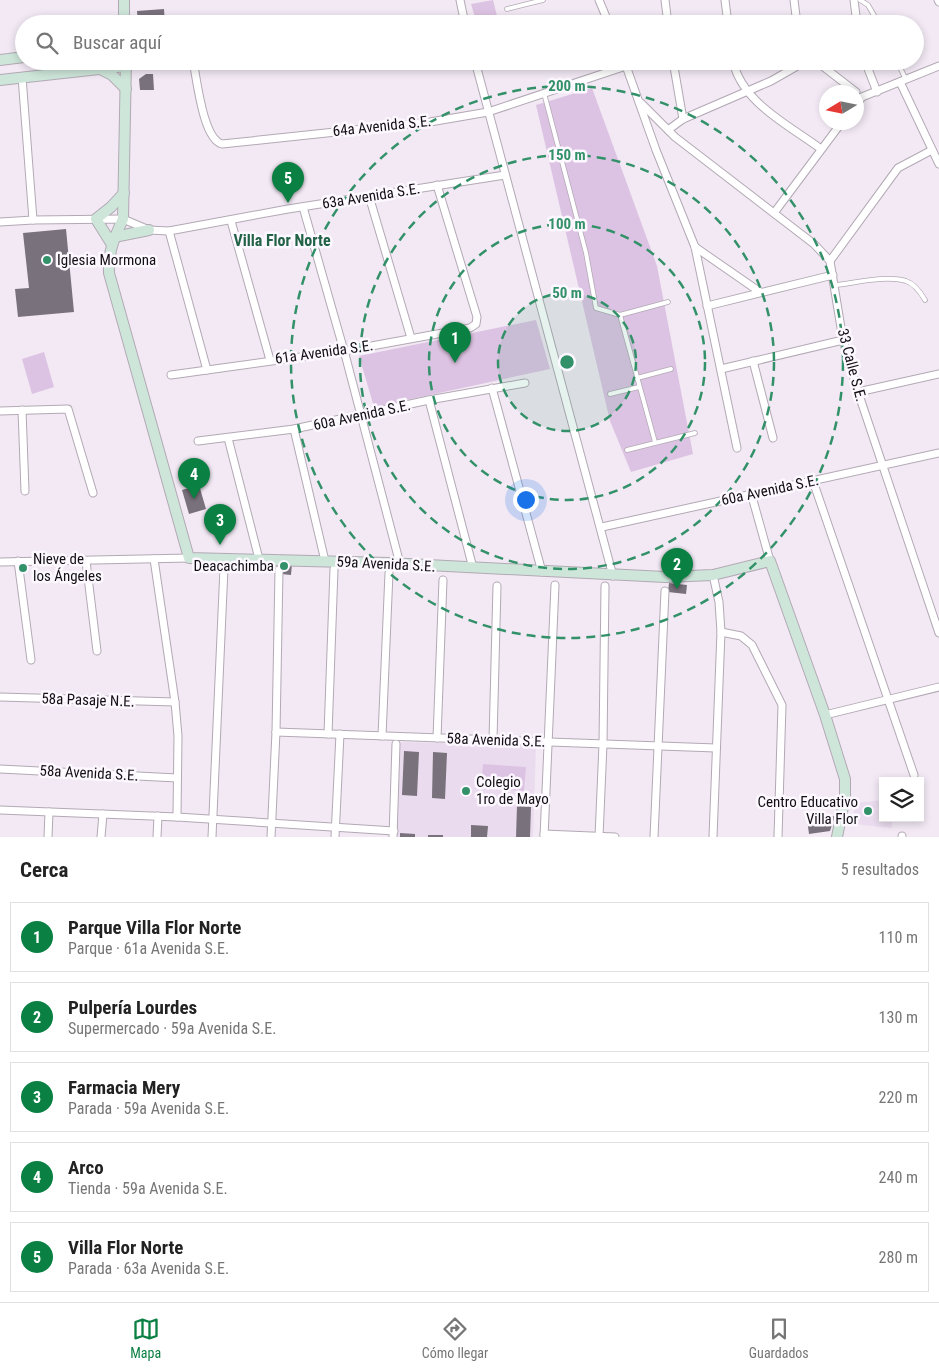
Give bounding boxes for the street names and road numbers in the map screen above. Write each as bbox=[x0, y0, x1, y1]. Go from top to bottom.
street label: 64a Avenida S.E. bbox=[332, 112, 432, 140]
street label: 63a Avenida S.E. bbox=[321, 179, 421, 213]
street label: 33 Calle S.E. bbox=[834, 327, 870, 403]
street label: 61a Avenida S.E. bbox=[274, 336, 374, 368]
street label: 60a Avenida S.E. bbox=[312, 396, 412, 434]
street label: 60a Avenida S.E. bbox=[720, 471, 820, 509]
street label: 59a Avenida S.E. bbox=[336, 552, 436, 576]
street label: 58a Pasaje N.E. bbox=[41, 689, 135, 711]
street label: 58a Avenida S.E. bbox=[446, 729, 546, 751]
street label: 58a Avenida S.E. bbox=[39, 761, 139, 785]

